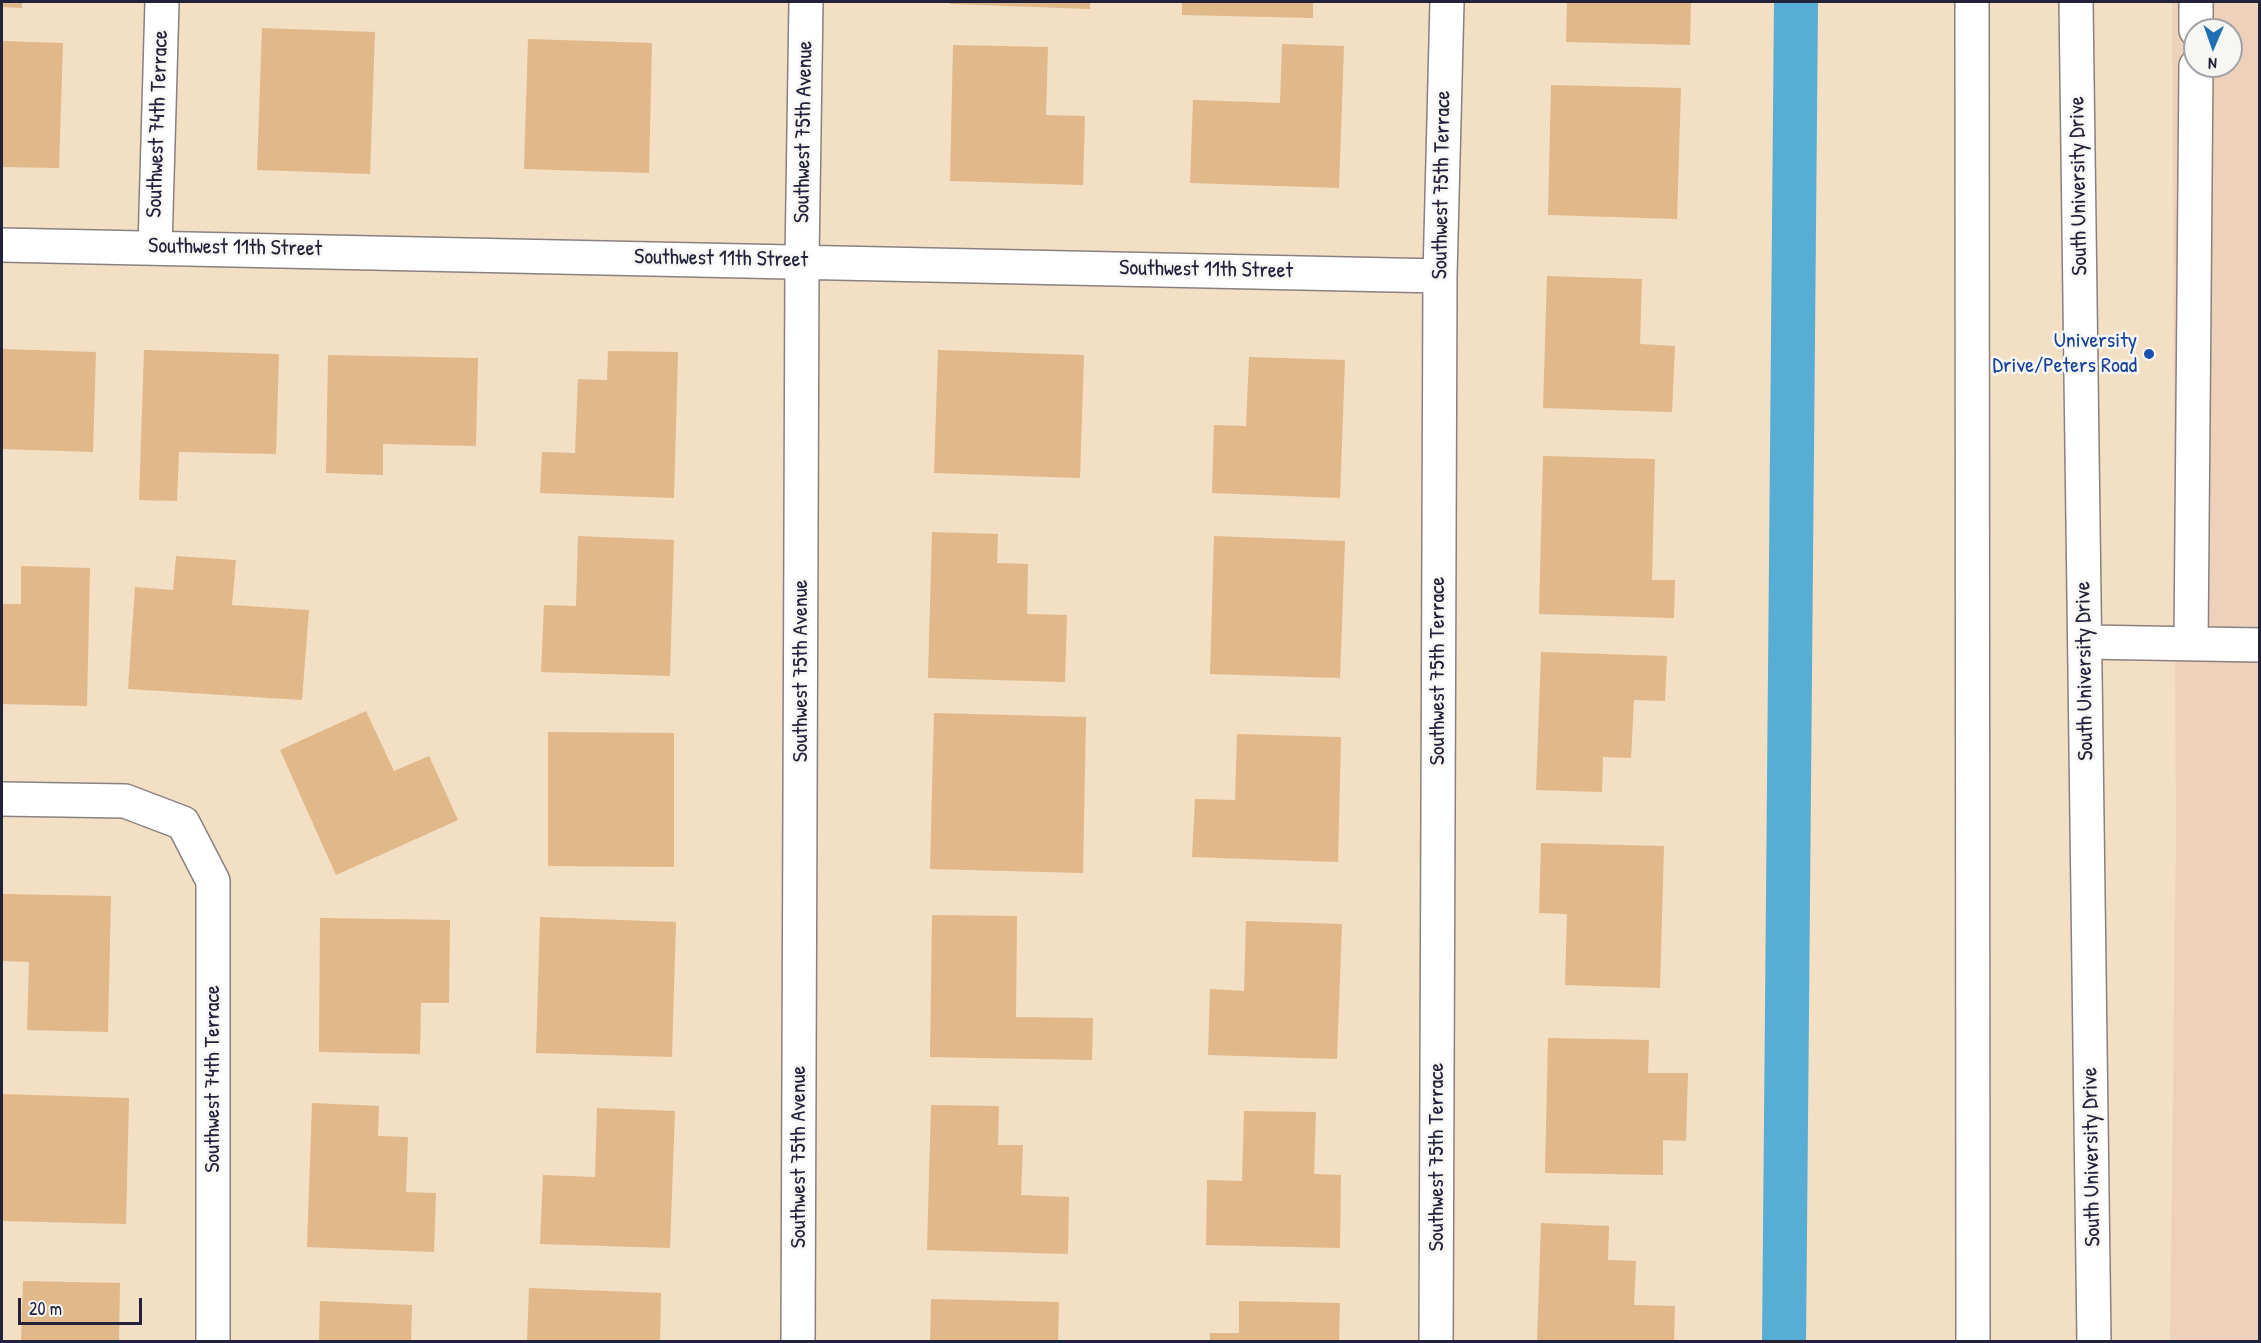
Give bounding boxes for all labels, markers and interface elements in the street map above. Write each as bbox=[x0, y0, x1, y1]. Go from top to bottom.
north arrow bbox=[2183, 18, 2243, 78]
street label: Southwest 74th Terrace bbox=[142, 30, 174, 218]
street label: Southwest 75th Avenue bbox=[789, 41, 819, 223]
text: N bbox=[2208, 53, 2217, 75]
street label: Southwest 75th Terrace bbox=[1427, 90, 1457, 280]
street label: South University Drive bbox=[2064, 96, 2094, 276]
street label: Southwest 11th Street bbox=[148, 233, 322, 263]
street label: Southwest 11th Street bbox=[634, 244, 808, 274]
street label: Southwest 11th Street bbox=[1119, 255, 1293, 285]
place label: University Drive/Peters Road bbox=[1993, 328, 2137, 380]
marker: University Drive/Peters Road bbox=[2142, 347, 2156, 361]
street label: Southwest 75th Terrace bbox=[1425, 577, 1451, 765]
street label: Southwest 75th Avenue bbox=[788, 580, 814, 762]
street label: South University Drive bbox=[2070, 581, 2100, 761]
street label: Southwest 74th Terrace bbox=[200, 985, 226, 1173]
street label: Southwest 75th Terrace bbox=[1424, 1063, 1450, 1251]
street label: Southwest 75th Avenue bbox=[786, 1066, 812, 1248]
street label: South University Drive bbox=[2077, 1067, 2107, 1247]
scale bar bbox=[21, 1286, 146, 1324]
text: 20 m bbox=[29, 1296, 62, 1321]

